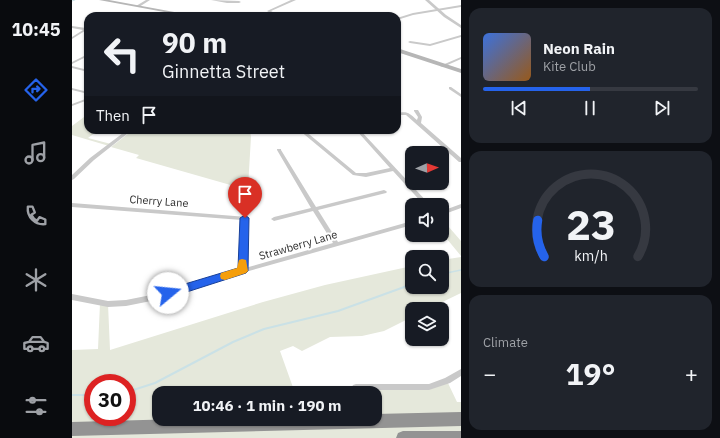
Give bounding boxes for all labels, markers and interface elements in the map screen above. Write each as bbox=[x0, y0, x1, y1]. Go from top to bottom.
text: 10:45 bbox=[11, 18, 61, 41]
text: 90 m bbox=[162, 24, 227, 61]
icon: left bbox=[96, 28, 148, 80]
text: Neon Rain bbox=[543, 39, 615, 58]
text: Kite Club bbox=[543, 58, 596, 75]
text: Ginnetta Street bbox=[162, 60, 285, 83]
icon: directions bbox=[22, 76, 50, 104]
icon: previous bbox=[508, 97, 530, 119]
icon: pause bbox=[579, 97, 601, 119]
icon: next bbox=[651, 97, 673, 119]
icon: arrive bbox=[138, 104, 160, 126]
text: Then bbox=[96, 106, 130, 125]
icon: music bbox=[22, 139, 50, 167]
north arrow bbox=[405, 146, 449, 190]
map controls bbox=[405, 146, 449, 346]
pin bbox=[228, 177, 262, 218]
icon: arrive bbox=[234, 183, 256, 205]
street label: Cherry Lane bbox=[129, 192, 189, 210]
text: 23 bbox=[566, 197, 615, 251]
button: sound bbox=[405, 198, 449, 242]
icon: phone bbox=[22, 202, 50, 230]
street label: Strawberry Lane bbox=[257, 227, 339, 263]
text: km/h bbox=[574, 246, 607, 265]
button: search bbox=[405, 250, 449, 294]
icon: climate bbox=[22, 266, 50, 294]
position arrow bbox=[147, 272, 189, 314]
button: layers bbox=[405, 302, 449, 346]
icon: car bbox=[22, 329, 50, 357]
text: Climate bbox=[483, 334, 528, 351]
text: 19° bbox=[565, 354, 616, 393]
text: − bbox=[483, 359, 496, 388]
text: + bbox=[685, 359, 698, 388]
speed limit sign: 30 bbox=[84, 374, 136, 426]
icon: filters bbox=[22, 392, 50, 420]
text: 10:46 · 1 min · 190 m bbox=[193, 396, 341, 415]

